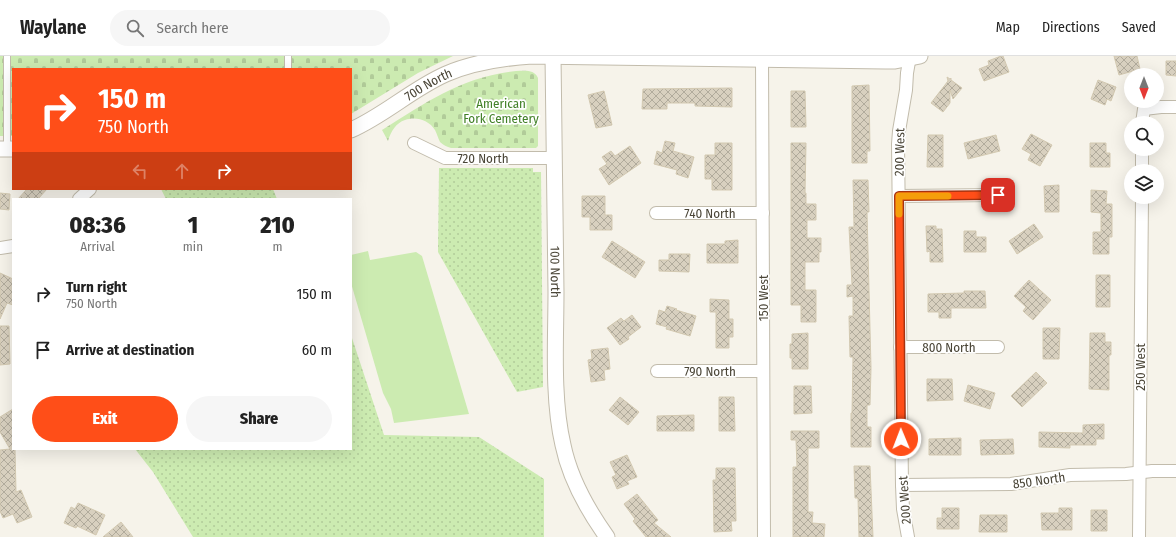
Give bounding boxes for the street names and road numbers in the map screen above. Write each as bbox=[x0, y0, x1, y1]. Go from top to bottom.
street label: 700 North bbox=[402, 65, 454, 104]
street label: 200 West bbox=[892, 127, 907, 176]
street label: 720 North bbox=[457, 151, 509, 166]
street label: 740 North bbox=[684, 206, 736, 221]
street label: 100 North bbox=[547, 246, 563, 298]
street label: 150 West bbox=[756, 274, 771, 321]
street label: 800 North bbox=[922, 340, 976, 355]
street label: 250 West bbox=[1133, 343, 1148, 391]
street label: 790 North bbox=[684, 364, 736, 379]
street label: 850 North bbox=[1012, 469, 1066, 492]
street label: 200 West bbox=[895, 475, 914, 525]

